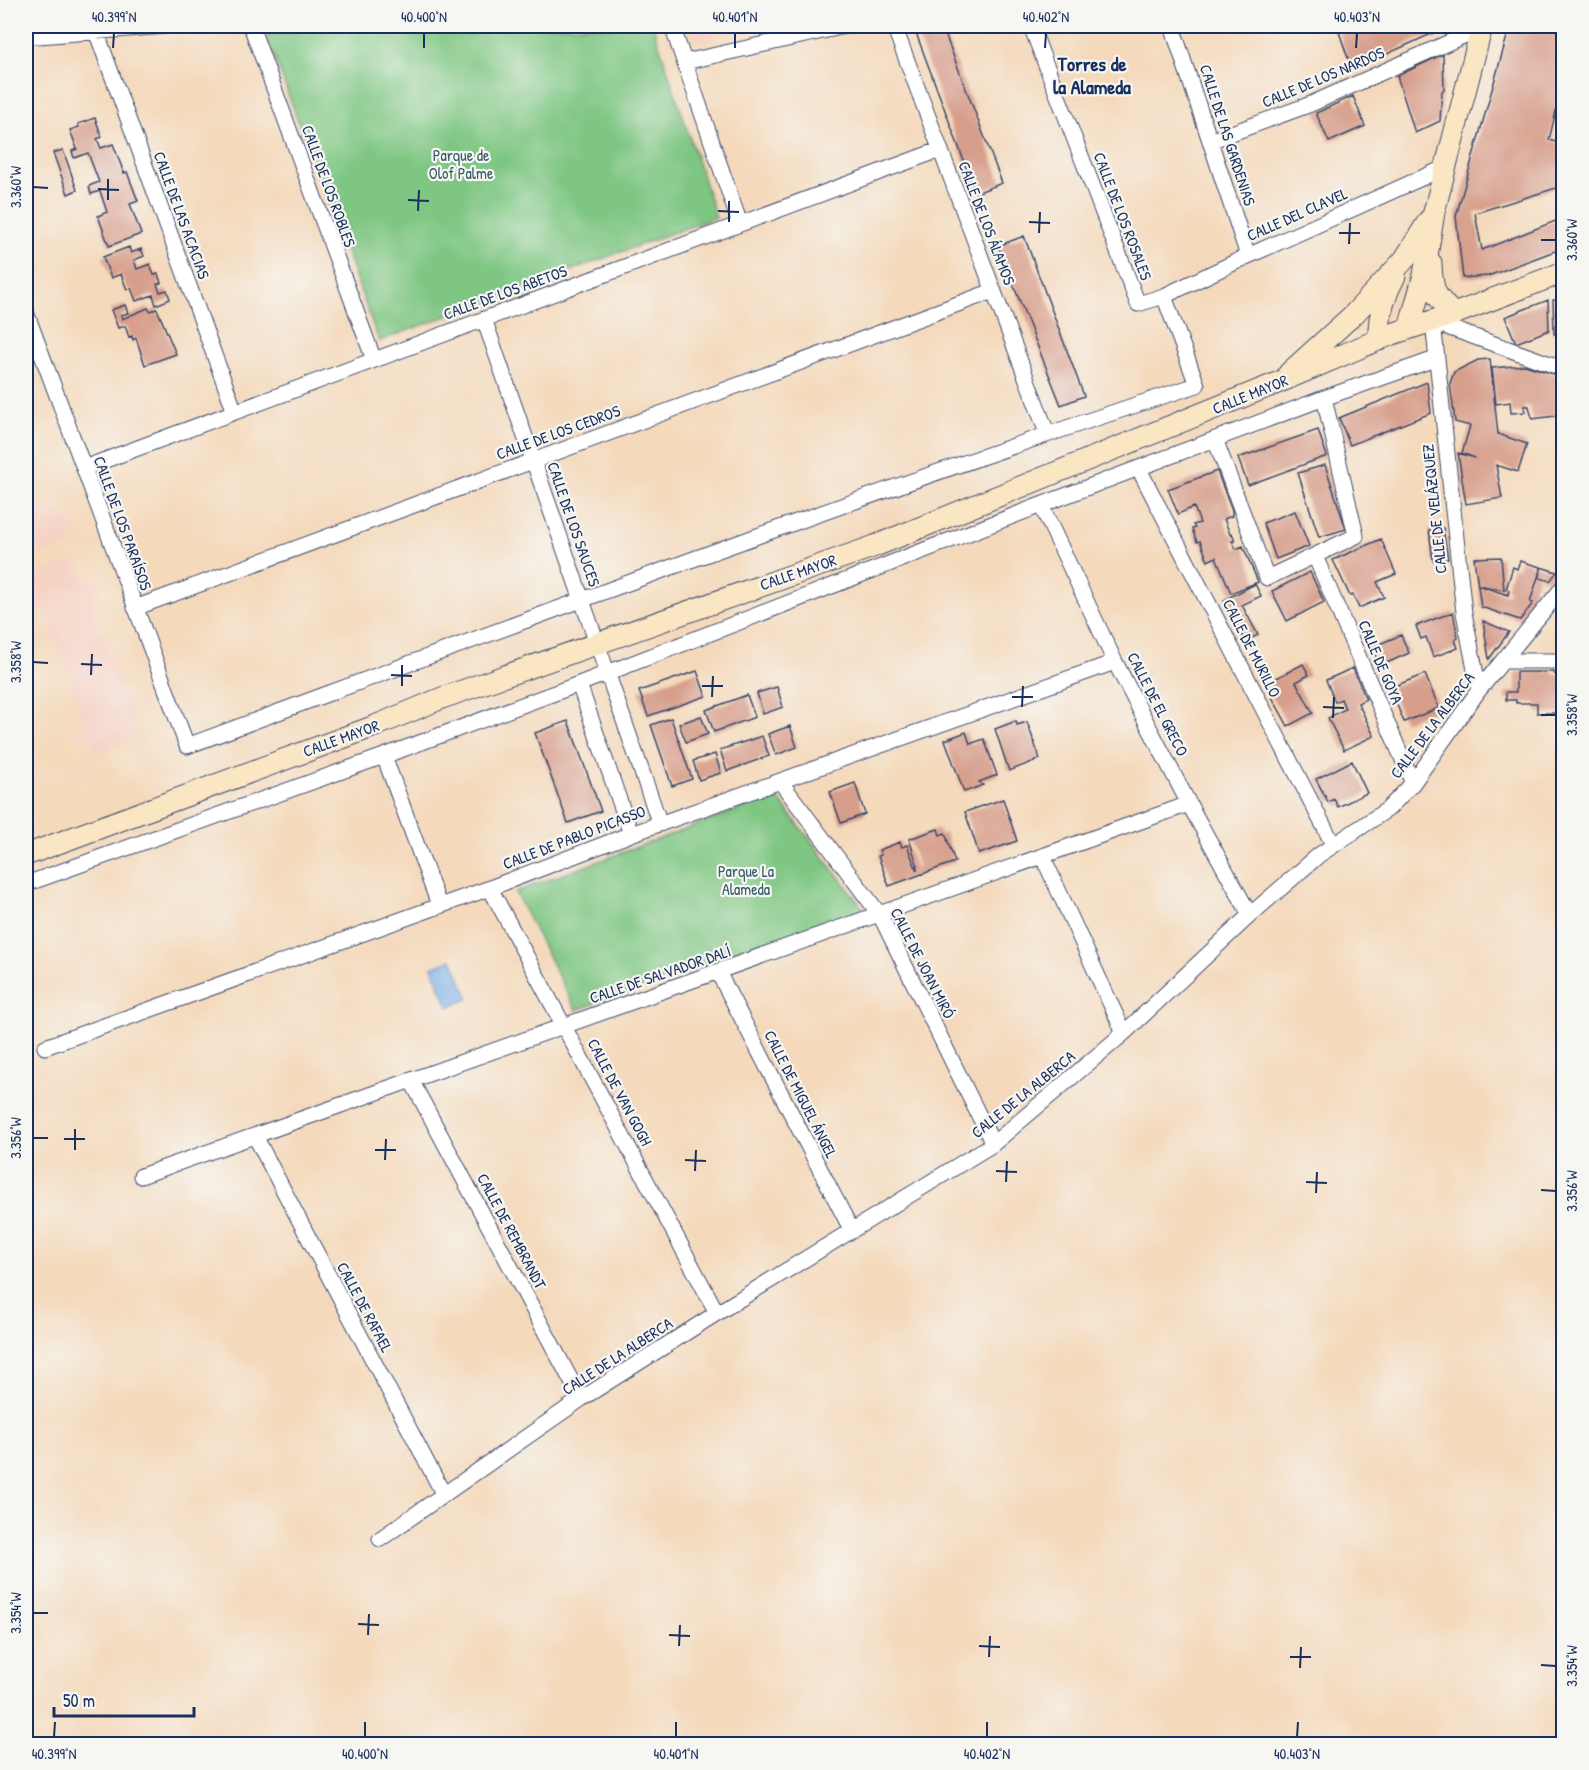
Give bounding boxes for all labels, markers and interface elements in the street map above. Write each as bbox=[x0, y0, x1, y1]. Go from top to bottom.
text: 40.399°N bbox=[92, 6, 136, 27]
text: 40.400°N bbox=[401, 6, 447, 27]
text: 40.401°N bbox=[713, 6, 757, 27]
text: 40.402°N bbox=[1023, 6, 1069, 27]
text: 40.403°N bbox=[1334, 6, 1380, 27]
street label: CALLE DE LOS NARDOS bbox=[1258, 41, 1388, 113]
district label: Torres de la Alameda bbox=[1053, 50, 1131, 100]
street label: CALLE DE LAS GARDENIAS bbox=[1195, 62, 1261, 209]
street label: CALLE DE LOS ROBLES bbox=[297, 122, 361, 251]
park label: Parque de Olof Palme bbox=[429, 144, 494, 184]
street label: CALLE DE LAS ACACIAS bbox=[149, 148, 216, 283]
street label: CALLE DE LOS ROSALES bbox=[1089, 149, 1158, 284]
street label: CALLE DE LOS ÁLAMOS bbox=[953, 158, 1021, 289]
text: 3.360°W bbox=[5, 165, 26, 208]
street label: CALLE DEL CLAVEL bbox=[1243, 182, 1351, 246]
text: 3.360°W bbox=[1561, 218, 1582, 261]
street label: CALLE DE LOS ABETOS bbox=[440, 259, 571, 325]
street label: CALLE MAYOR bbox=[1209, 369, 1291, 419]
street label: CALLE DE LOS CEDROS bbox=[493, 399, 624, 465]
street label: CALLE DE VELÁZQUEZ bbox=[1416, 443, 1452, 575]
street label: CALLE DE LOS PARAÍSOS bbox=[88, 453, 158, 594]
street label: CALLE DE LOS SAUCES bbox=[542, 459, 606, 590]
street label: CALLE MAYOR bbox=[757, 549, 839, 595]
street label: CALLE DE MURILLO bbox=[1218, 595, 1286, 701]
street label: CALLE DE GOYA bbox=[1353, 617, 1409, 707]
text: 3.358°W bbox=[5, 640, 26, 683]
street label: CALLE DE EL GRECO bbox=[1122, 648, 1194, 760]
street label: CALLE DE LA ALBERCA bbox=[1385, 667, 1479, 783]
text: 3.358°W bbox=[1561, 693, 1582, 736]
street label: CALLE MAYOR bbox=[300, 714, 382, 762]
street label: CALLE DE PABLO PICASSO bbox=[499, 800, 649, 874]
park label: Parque La Alameda bbox=[718, 860, 774, 900]
street label: CALLE DE JOAN MIRÓ bbox=[886, 904, 961, 1022]
street label: CALLE DE SALVADOR DALÍ bbox=[586, 939, 734, 1009]
street label: CALLE DE MIGUEL ÁNGEL bbox=[759, 1026, 843, 1162]
street label: CALLE DE VAN GOGH bbox=[583, 1035, 657, 1149]
street label: CALLE DE LA ALBERCA bbox=[966, 1045, 1080, 1143]
text: 3.356°W bbox=[5, 1116, 26, 1159]
street label: CALLE DE REMBRANDT bbox=[472, 1169, 552, 1293]
text: 3.356°W bbox=[1561, 1169, 1582, 1212]
street label: CALLE DE RAFAEL bbox=[332, 1258, 398, 1356]
street label: CALLE DE LA ALBERCA bbox=[557, 1312, 677, 1400]
text: 3.354°W bbox=[5, 1592, 26, 1634]
text: 3.354°W bbox=[1561, 1645, 1582, 1687]
scale bar bbox=[54, 1680, 194, 1718]
text: 50 m bbox=[63, 1688, 95, 1713]
text: 40.399°N bbox=[32, 1743, 76, 1764]
text: 40.400°N bbox=[342, 1743, 388, 1764]
text: 40.401°N bbox=[654, 1743, 698, 1764]
text: 40.402°N bbox=[964, 1743, 1010, 1764]
text: 40.403°N bbox=[1274, 1743, 1320, 1764]

